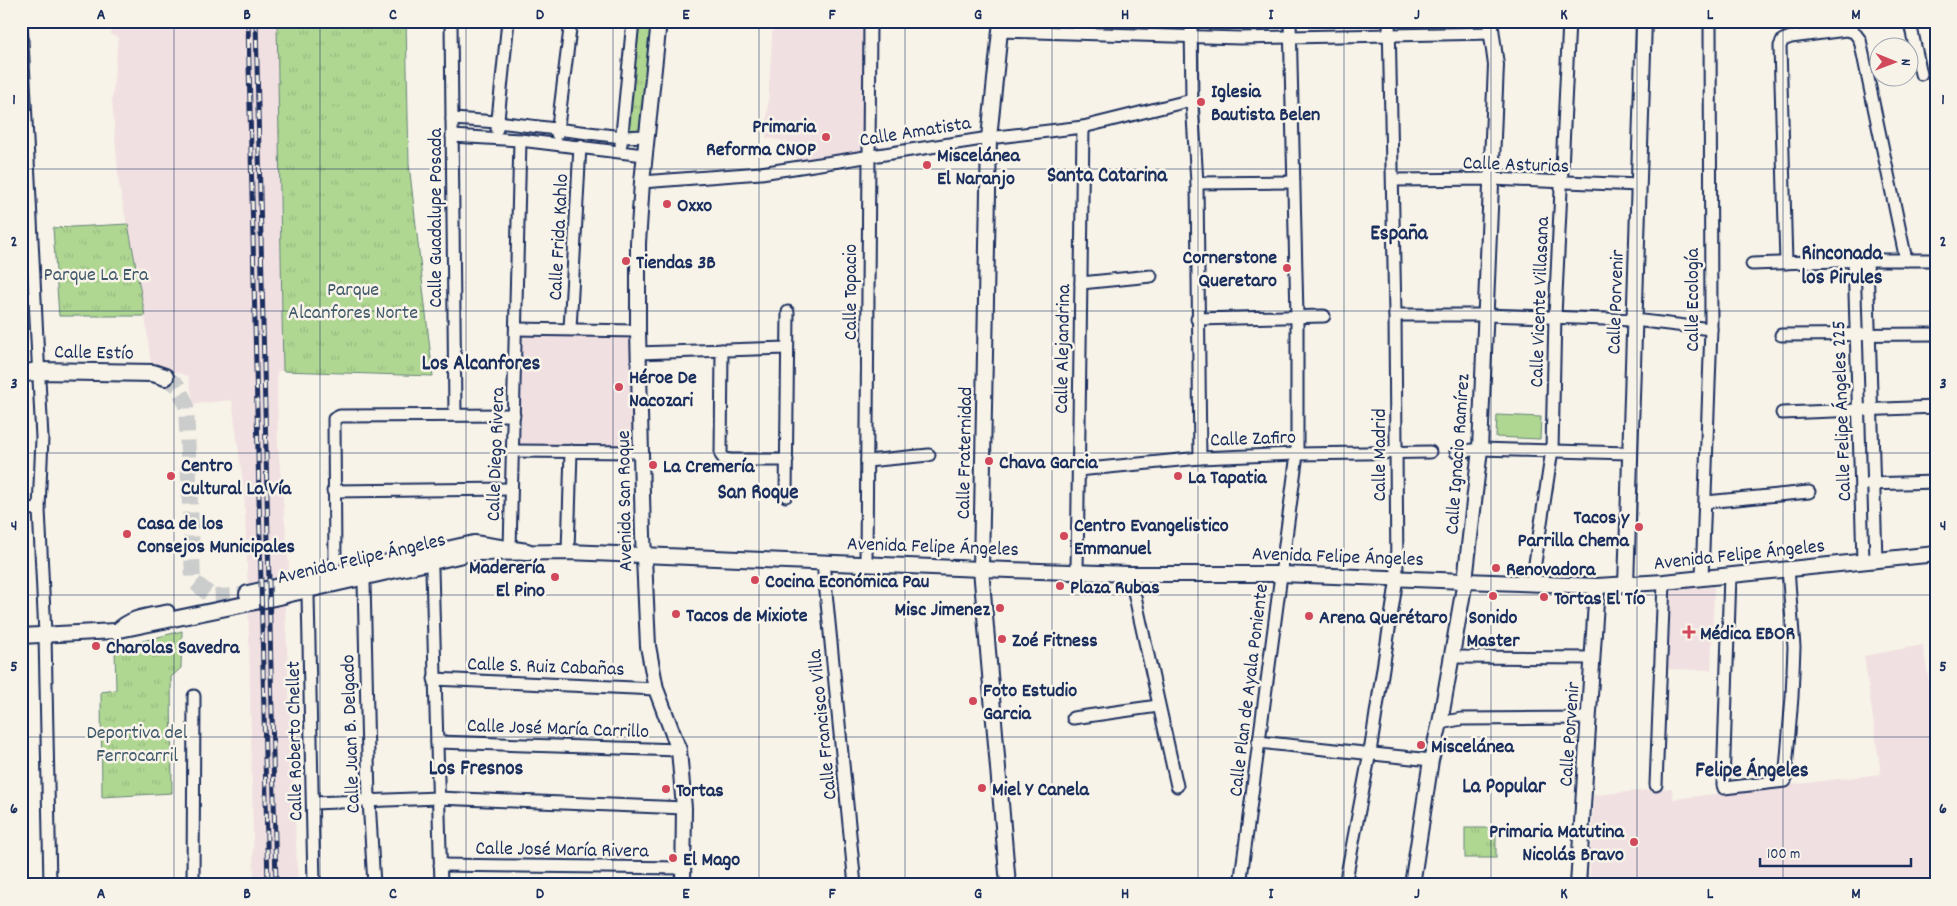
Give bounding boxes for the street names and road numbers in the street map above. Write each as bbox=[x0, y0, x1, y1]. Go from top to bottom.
street label: Calle Amatista bbox=[858, 110, 974, 156]
street label: Calle Guadalupe Posada bbox=[423, 128, 451, 308]
street label: Calle Asturias bbox=[1462, 150, 1570, 182]
street label: Calle Frida Kahlo bbox=[543, 173, 577, 301]
street label: Calle Vicente Villasana bbox=[1524, 216, 1558, 388]
street label: Calle Topacio bbox=[838, 244, 866, 340]
street label: Calle Ecología bbox=[1680, 248, 1708, 352]
street label: Calle Porvenir bbox=[1601, 249, 1633, 355]
street label: Calle Alejandrina bbox=[1049, 283, 1079, 414]
street label: Calle Felipe Ángeles 225 bbox=[1826, 320, 1860, 502]
street label: Calle Estío bbox=[54, 339, 134, 369]
street label: Calle Ignacio Ramírez bbox=[1439, 372, 1479, 536]
street label: Calle Diego Rivera bbox=[481, 386, 513, 522]
street label: Calle Fraternidad bbox=[951, 387, 981, 520]
street label: Calle Madrid bbox=[1367, 408, 1395, 502]
street label: Calle Zafiro bbox=[1210, 425, 1297, 455]
street label: Avenida San Roque bbox=[611, 430, 641, 572]
street label: Avenida Felipe Ángeles bbox=[275, 527, 449, 593]
street label: Avenida Felipe Ángeles bbox=[846, 531, 1019, 565]
street label: Avenida Felipe Ángeles bbox=[1652, 533, 1826, 579]
street label: Avenida Felipe Ángeles bbox=[1251, 541, 1424, 575]
street label: Calle Plan de Ayala Poniente bbox=[1223, 582, 1277, 798]
street label: Calle Francisco Villa bbox=[802, 648, 846, 801]
street label: Calle S. Ruiz Cabañas bbox=[467, 651, 625, 685]
street label: Calle Juan B. Delgado bbox=[335, 654, 369, 814]
street label: Calle Roberto Chellet bbox=[281, 661, 311, 821]
street label: Calle Porvenir bbox=[1553, 680, 1589, 788]
street label: Calle José María Carrillo bbox=[466, 713, 650, 747]
street label: Calle José María Rivera bbox=[475, 835, 650, 867]

